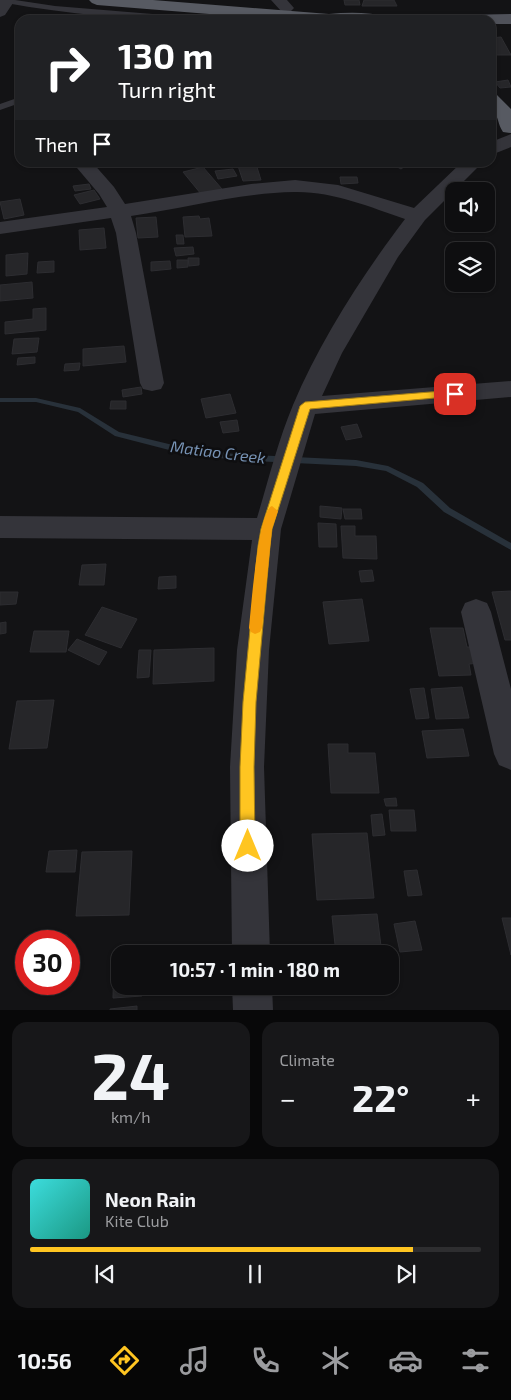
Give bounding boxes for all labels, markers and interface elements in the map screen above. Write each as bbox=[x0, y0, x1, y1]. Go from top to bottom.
text: 130 m bbox=[118, 34, 213, 76]
icon: right bbox=[35, 35, 100, 100]
text: Turn right bbox=[118, 76, 216, 102]
icon: arrive bbox=[88, 130, 116, 158]
text: Then bbox=[35, 133, 78, 156]
map controls bbox=[445, 182, 495, 292]
button: sound bbox=[445, 182, 495, 232]
button: layers bbox=[445, 242, 495, 292]
pin bbox=[434, 373, 476, 415]
icon: arrive bbox=[441, 380, 469, 408]
water label: Matiao Creek bbox=[169, 436, 267, 467]
position arrow bbox=[221, 819, 273, 871]
speed limit sign: 30 bbox=[15, 930, 80, 995]
text: 10:57 · 1 min · 180 m bbox=[170, 958, 340, 981]
text: 24 bbox=[91, 1035, 170, 1113]
text: Climate bbox=[280, 1050, 335, 1069]
text: 22° bbox=[352, 1074, 409, 1120]
text: − bbox=[280, 1081, 296, 1115]
text: + bbox=[466, 1081, 481, 1115]
text: km/h bbox=[111, 1107, 151, 1126]
text: Neon Rain bbox=[105, 1188, 196, 1211]
text: Kite Club bbox=[105, 1211, 169, 1230]
icon: previous bbox=[91, 1260, 119, 1288]
icon: pause bbox=[241, 1260, 269, 1288]
icon: next bbox=[392, 1260, 420, 1288]
icon: directions bbox=[107, 1343, 142, 1378]
icon: music bbox=[177, 1343, 212, 1378]
icon: phone bbox=[248, 1343, 283, 1378]
icon: climate bbox=[318, 1343, 353, 1378]
icon: car bbox=[388, 1343, 423, 1378]
icon: filters bbox=[458, 1343, 493, 1378]
text: 10:56 bbox=[18, 1347, 72, 1373]

